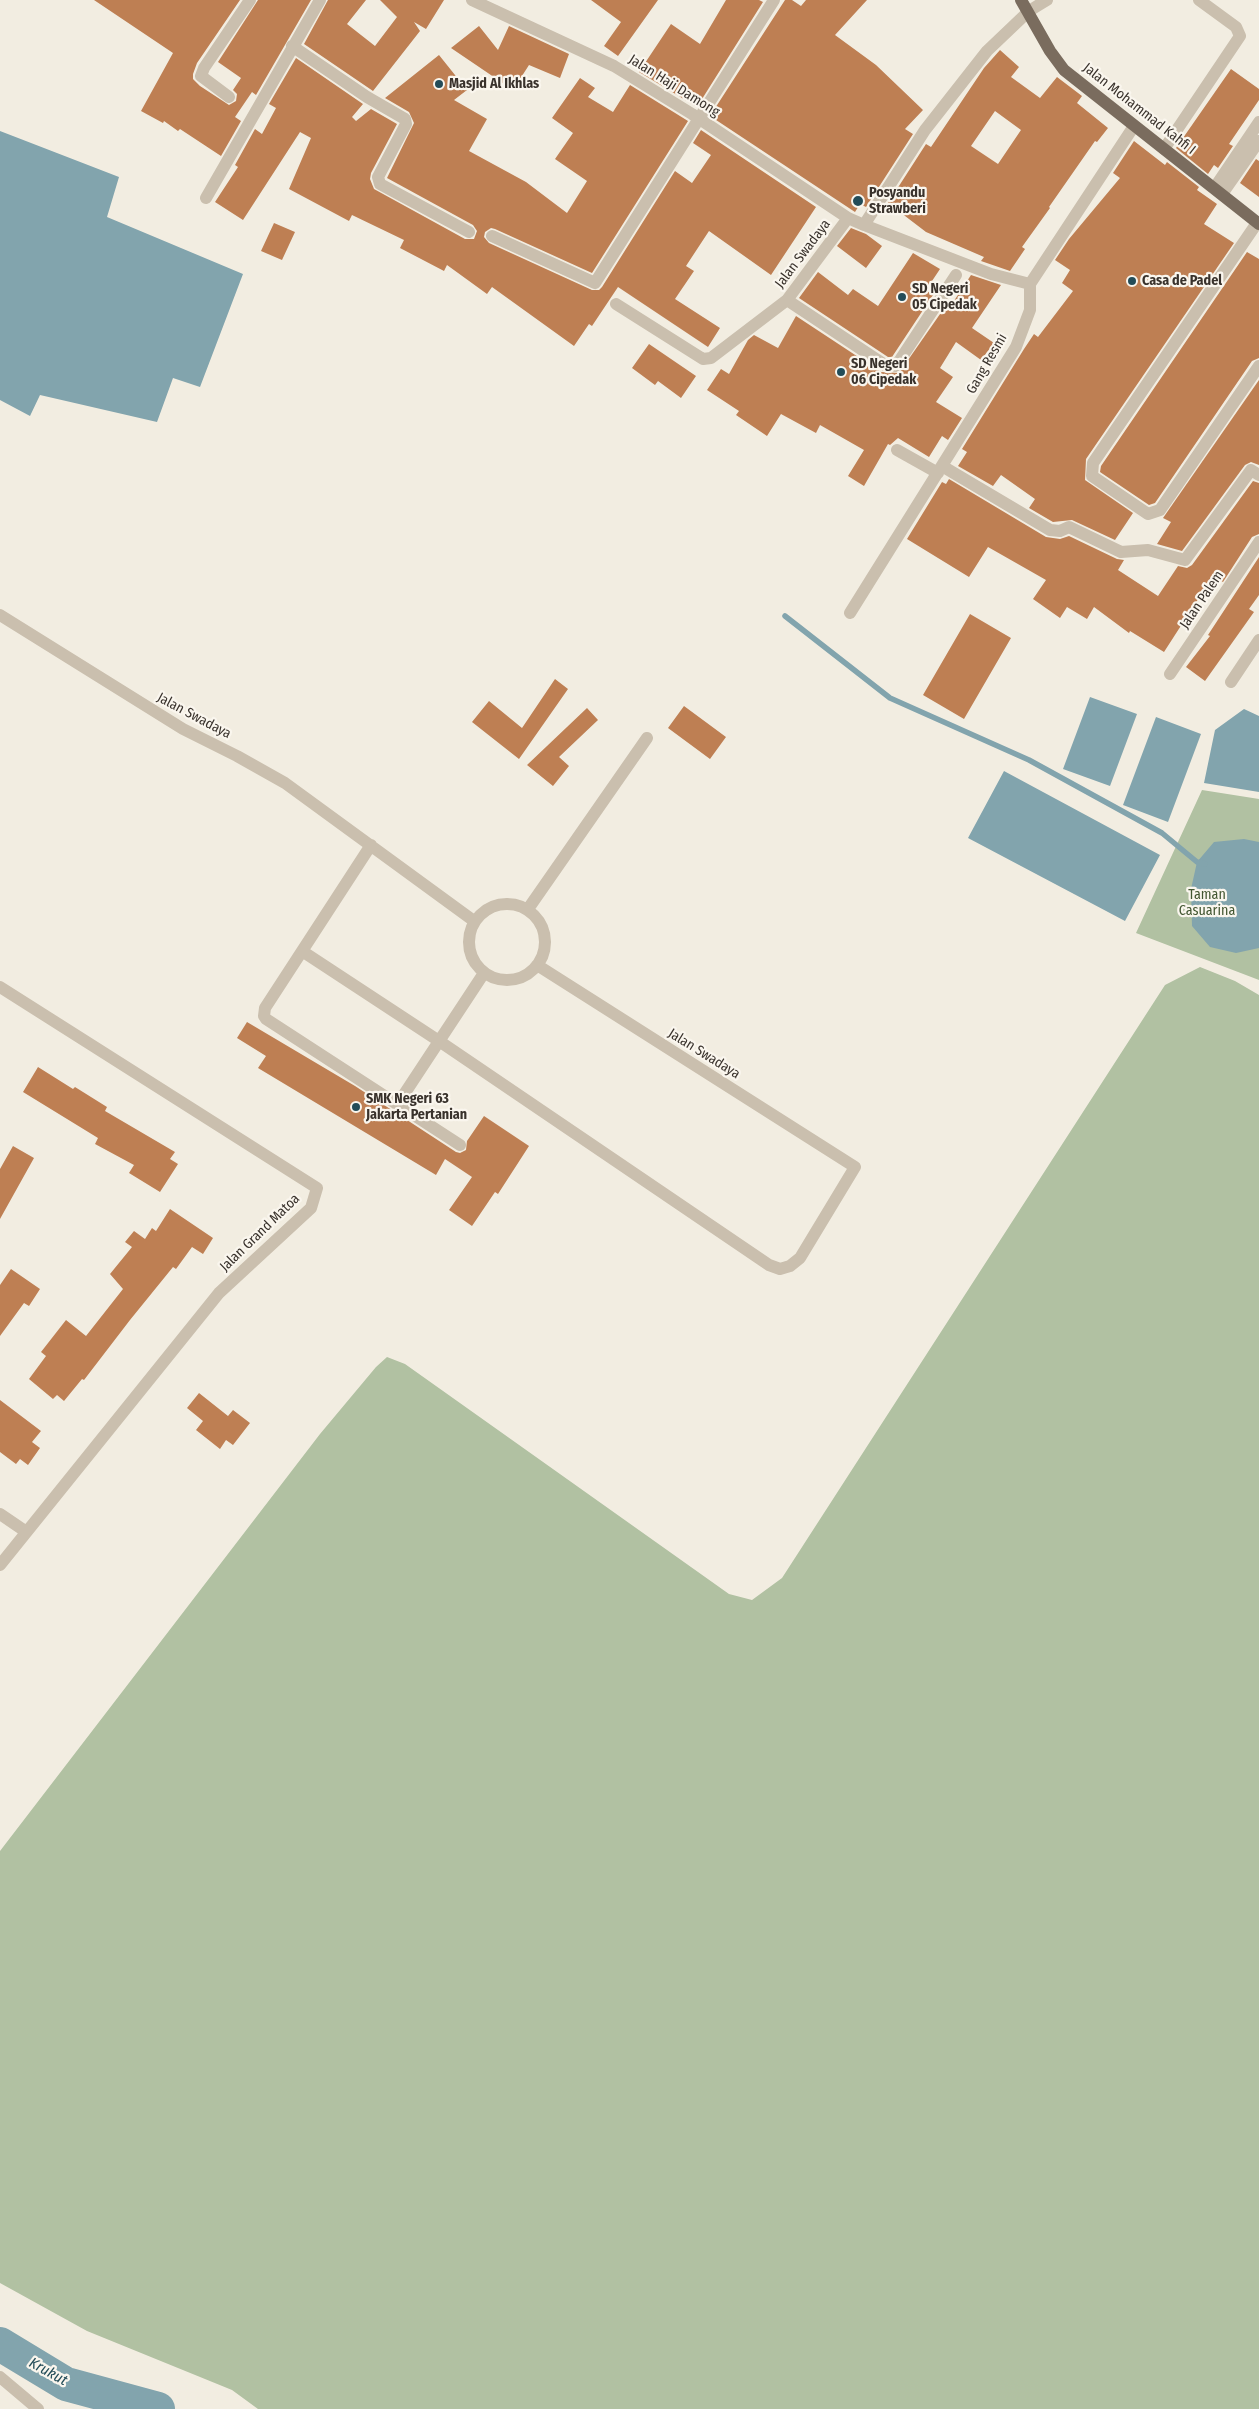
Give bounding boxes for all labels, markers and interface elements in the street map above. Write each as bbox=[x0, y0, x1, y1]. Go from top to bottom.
street label: Jalan Haji Damong bbox=[625, 51, 723, 121]
street label: Jalan Mohammad Kahfi I bbox=[1079, 60, 1199, 158]
place label: Masjid Al Ikhlas bbox=[449, 76, 539, 92]
marker: Masjid Al Ikhlas bbox=[433, 78, 445, 90]
place label: Posyandu Strawberi bbox=[869, 185, 926, 218]
marker: Posyandu Strawberi bbox=[851, 194, 865, 208]
street label: Jalan Swadaya bbox=[772, 216, 834, 292]
place label: Casa de Padel bbox=[1142, 273, 1222, 289]
marker: Casa de Padel bbox=[1126, 275, 1138, 287]
place label: SD Negeri 05 Cipedak bbox=[912, 281, 977, 314]
marker: SD Negeri 05 Cipedak bbox=[896, 291, 908, 303]
street label: Gang Resmi bbox=[963, 331, 1011, 397]
place label: SD Negeri 06 Cipedak bbox=[851, 356, 916, 388]
marker: SD Negeri 06 Cipedak bbox=[835, 366, 847, 378]
street label: Jalan Palem bbox=[1176, 568, 1228, 632]
street label: Jalan Swadaya bbox=[154, 689, 234, 743]
park label: Taman Casuarina bbox=[1179, 887, 1235, 920]
street label: Jalan Swadaya bbox=[665, 1025, 743, 1083]
place label: SMK Negeri 63 Jakarta Pertanian bbox=[366, 1091, 467, 1124]
marker: SMK Negeri 63 Jakarta Pertanian bbox=[350, 1101, 362, 1113]
street label: Jalan Grand Matoa bbox=[217, 1191, 303, 1275]
water label: Krukut bbox=[26, 2354, 70, 2390]

